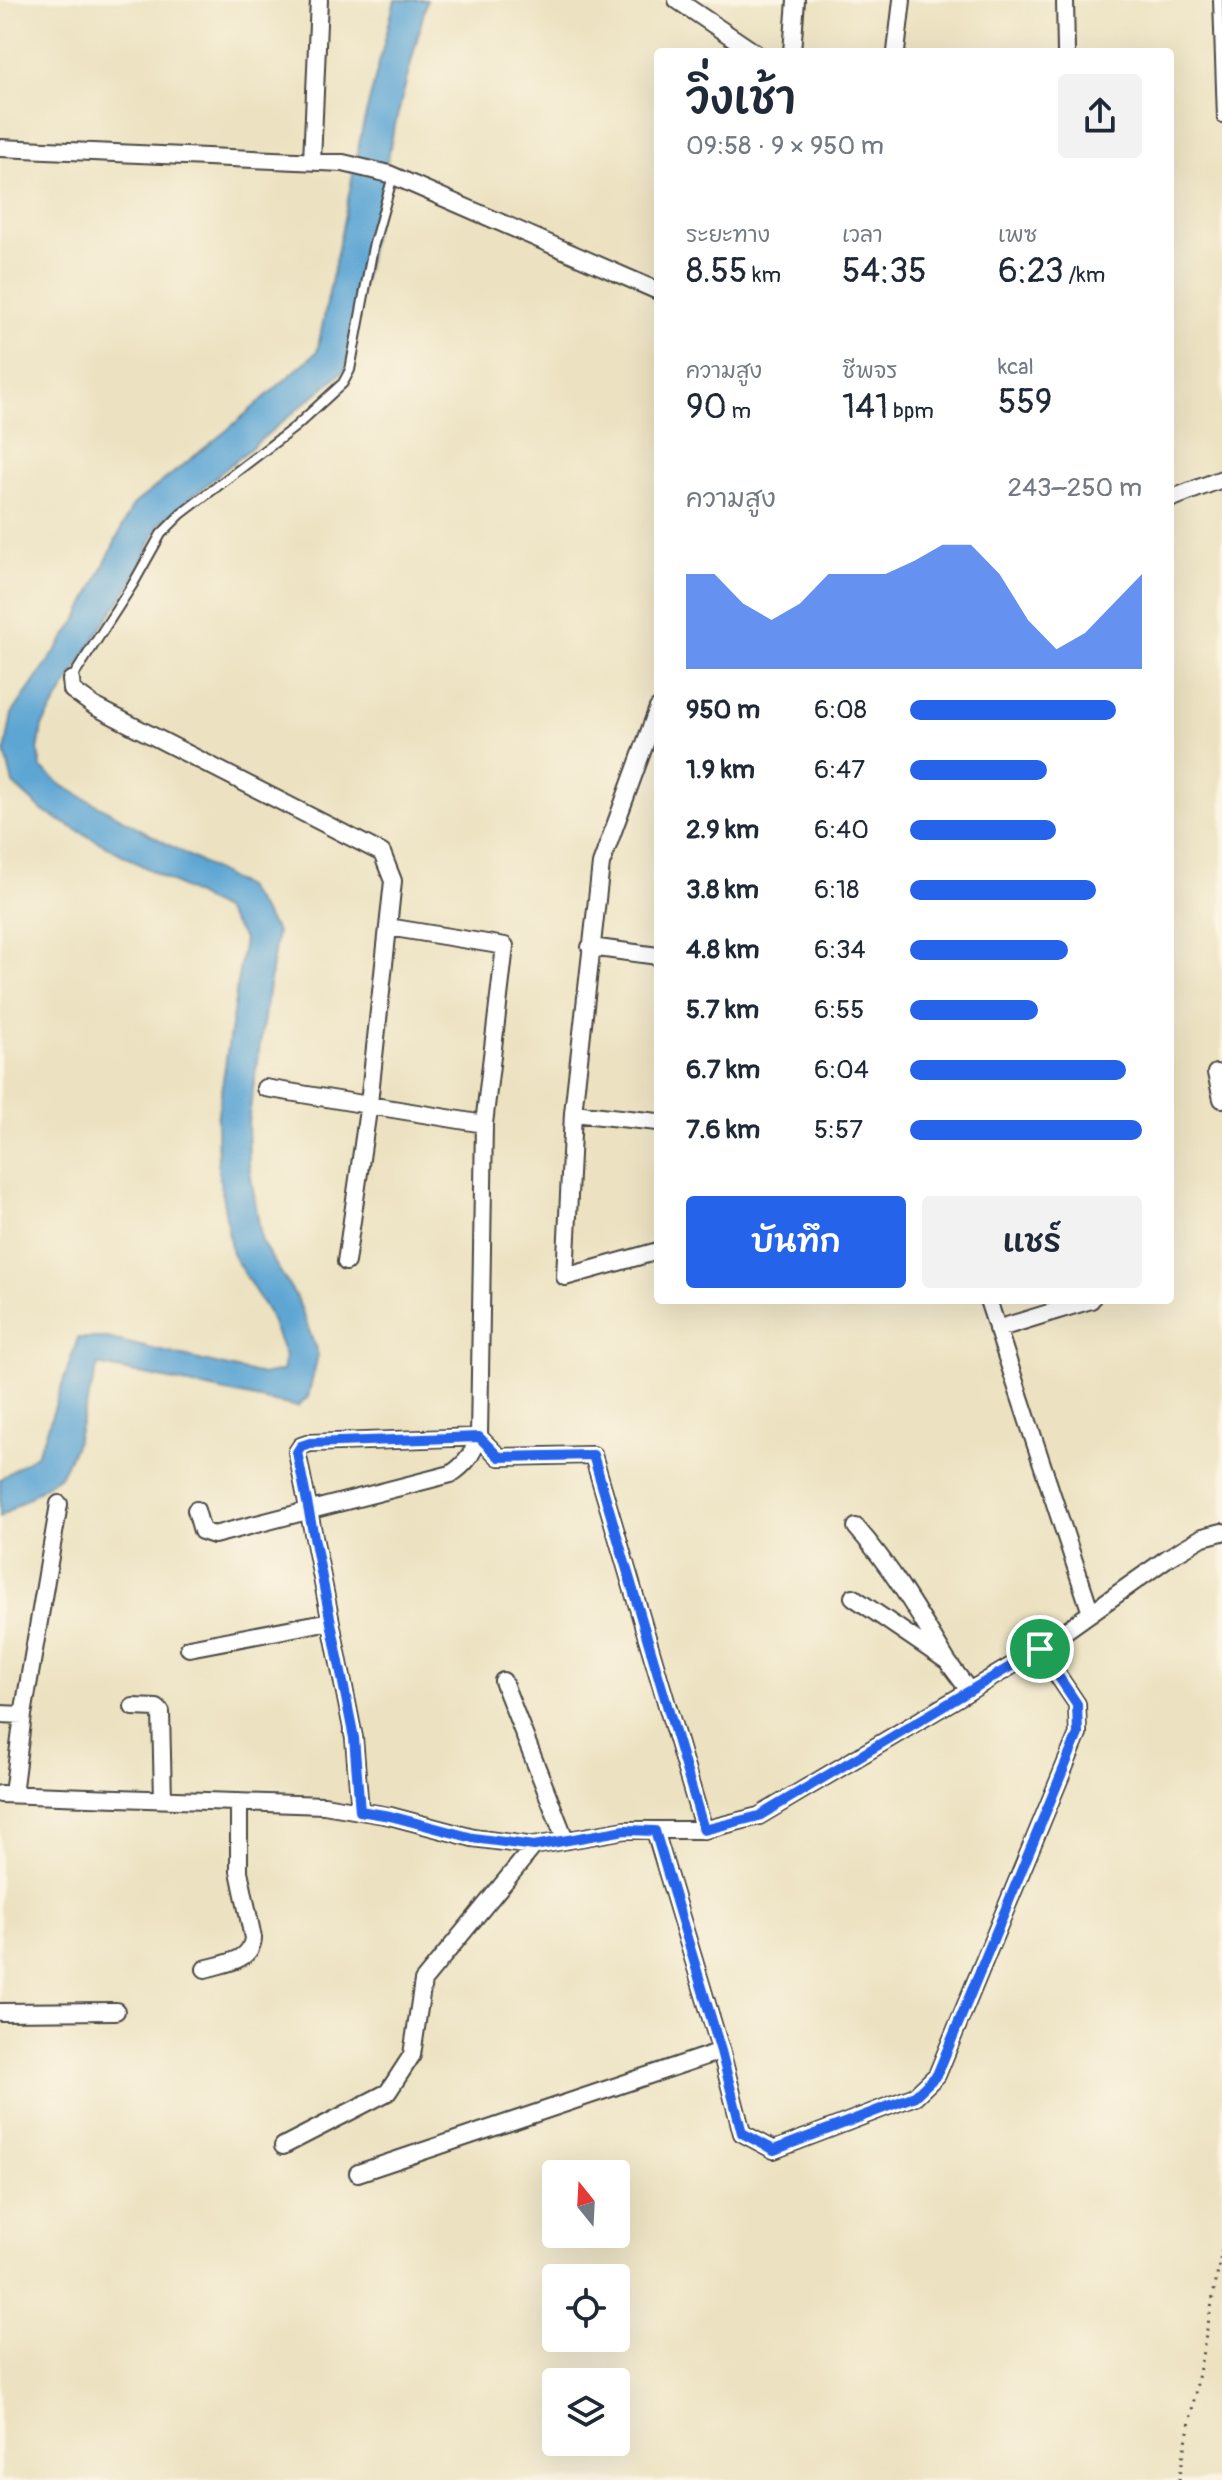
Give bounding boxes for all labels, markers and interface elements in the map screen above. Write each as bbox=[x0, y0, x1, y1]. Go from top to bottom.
text: วิ่งเช้า bbox=[686, 72, 796, 127]
button: share bbox=[1058, 74, 1142, 158]
text: 09:58 · 9 × 950 m bbox=[686, 130, 884, 162]
text: ระยะทาง bbox=[686, 221, 770, 249]
text: เวลา bbox=[842, 221, 883, 249]
text: เพซ bbox=[998, 221, 1037, 249]
text: 8.55 bbox=[686, 250, 747, 293]
text: 54:35 bbox=[842, 250, 927, 293]
text: 6:23 bbox=[998, 250, 1064, 293]
text: km bbox=[747, 261, 781, 289]
text: /km bbox=[1064, 261, 1105, 289]
text: kcal bbox=[998, 353, 1034, 381]
text: ความสูง bbox=[686, 357, 762, 385]
text: ชีพจร bbox=[842, 357, 897, 385]
text: 559 bbox=[998, 381, 1052, 424]
text: 90 bbox=[686, 386, 727, 429]
text: 141 bbox=[842, 386, 888, 429]
text: m bbox=[727, 397, 751, 425]
text: bpm bbox=[888, 397, 934, 425]
text: 243–250 m bbox=[1007, 472, 1142, 504]
text: ความสูง bbox=[686, 483, 776, 515]
text: 950 m bbox=[686, 694, 760, 726]
text: 6:08 bbox=[814, 694, 867, 726]
text: 1.9 km bbox=[686, 754, 755, 786]
text: 6:47 bbox=[814, 754, 865, 786]
text: 2.9 km bbox=[686, 814, 759, 846]
text: 6:40 bbox=[814, 814, 869, 846]
text: 3.8 km bbox=[686, 874, 759, 906]
text: 6:18 bbox=[814, 874, 859, 906]
text: 4.8 km bbox=[686, 934, 759, 966]
text: 6:34 bbox=[814, 934, 866, 966]
text: 5.7 km bbox=[686, 994, 759, 1026]
text: 6:55 bbox=[814, 994, 864, 1026]
text: 6.7 km bbox=[686, 1054, 760, 1086]
text: 6:04 bbox=[814, 1054, 869, 1086]
text: 7.6 km bbox=[686, 1114, 760, 1146]
text: 5:57 bbox=[814, 1114, 863, 1146]
button: บันทึก bbox=[686, 1196, 906, 1288]
button: แชร์ bbox=[922, 1196, 1142, 1288]
pin bbox=[1006, 1615, 1074, 1683]
icon: arrive bbox=[1018, 1627, 1062, 1671]
north arrow bbox=[542, 2160, 630, 2248]
map controls bbox=[542, 2160, 630, 2456]
button: locate bbox=[542, 2264, 630, 2352]
button: layers bbox=[542, 2368, 630, 2456]

